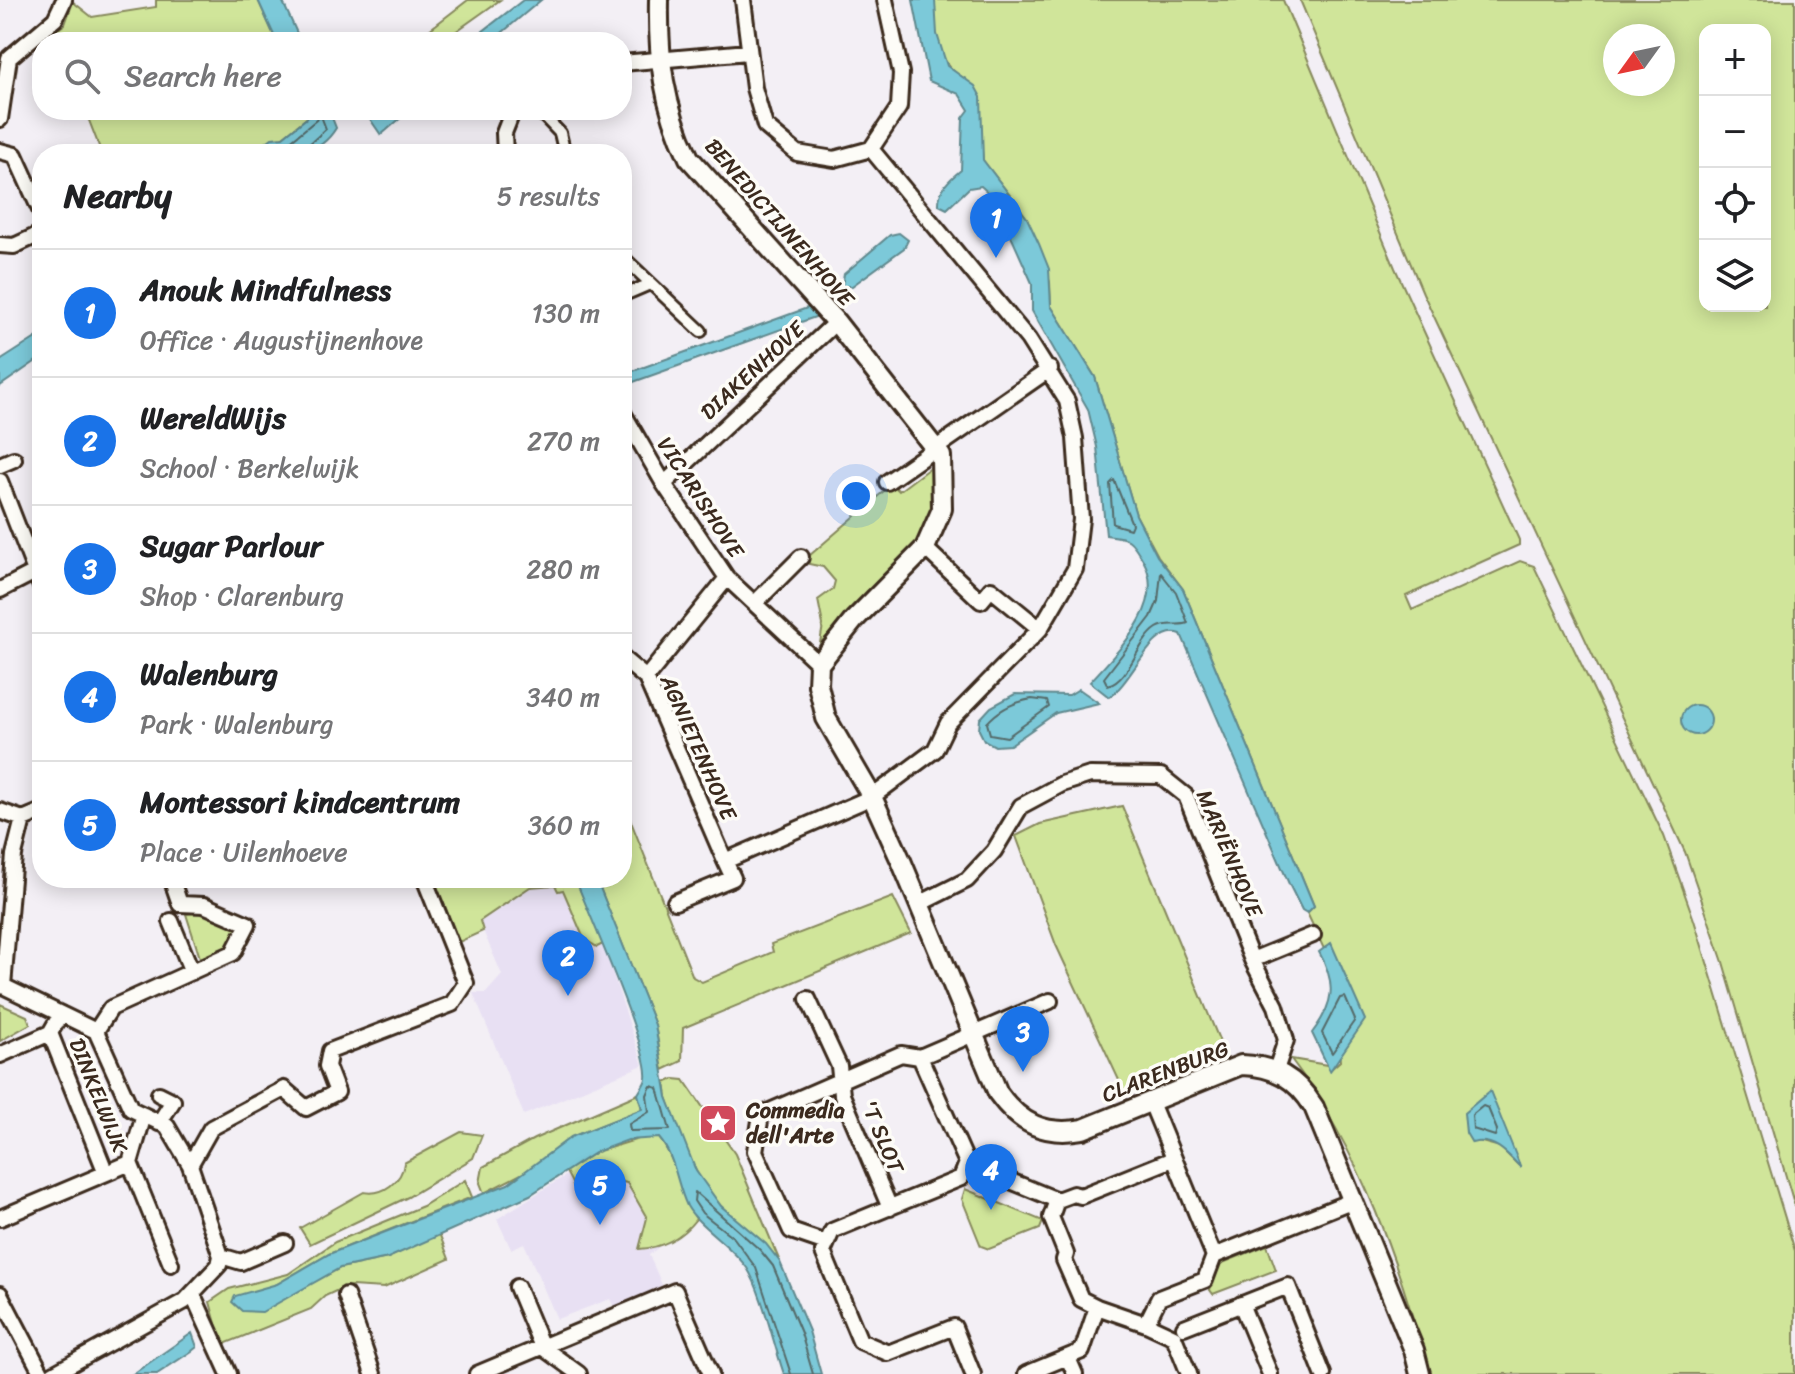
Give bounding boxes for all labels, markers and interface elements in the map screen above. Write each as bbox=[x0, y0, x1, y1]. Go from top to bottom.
north arrow bbox=[1603, 24, 1675, 96]
map controls bbox=[1699, 24, 1771, 312]
button: + bbox=[1699, 24, 1771, 96]
search box bbox=[32, 32, 632, 120]
text: Search here bbox=[124, 49, 282, 103]
icon: search bbox=[60, 54, 104, 98]
button: − bbox=[1699, 96, 1771, 168]
street label: BENEDICTIJNENHOVE bbox=[695, 129, 866, 317]
text: Nearby bbox=[64, 166, 172, 226]
button: locate bbox=[1699, 168, 1771, 240]
text: 5 results bbox=[497, 173, 600, 219]
pin: 1 bbox=[970, 192, 1022, 258]
button: layers bbox=[1699, 240, 1771, 312]
text: Anouk Mindfulness bbox=[140, 263, 391, 317]
text: 1 bbox=[84, 290, 96, 336]
text: 130 m bbox=[531, 290, 600, 336]
street label: DIAKENHOVE bbox=[691, 310, 815, 430]
text: Office · Augustijnenhove bbox=[140, 317, 423, 363]
text: WereldWijs bbox=[140, 391, 286, 445]
text: 2 bbox=[82, 418, 98, 464]
text: 270 m bbox=[527, 418, 600, 464]
street label: VICARISHOVE bbox=[646, 429, 756, 568]
text: School · Berkelwijk bbox=[140, 445, 360, 491]
your location bbox=[836, 476, 876, 516]
text: Sugar Parlour bbox=[140, 519, 322, 573]
text: 3 bbox=[83, 546, 97, 592]
text: 280 m bbox=[526, 546, 600, 592]
text: Shop · Clarenburg bbox=[140, 573, 344, 619]
text: Walenburg bbox=[140, 647, 278, 701]
street label: AGNIETENHOVE bbox=[649, 667, 749, 828]
text: 4 bbox=[82, 674, 98, 720]
text: 340 m bbox=[526, 674, 600, 720]
text: Park · Walenburg bbox=[140, 701, 333, 747]
text: Montessori kindcentrum bbox=[140, 775, 460, 829]
street label: MARIËNHOVE bbox=[1185, 783, 1275, 925]
text: 5 bbox=[82, 802, 98, 848]
text: 360 m bbox=[528, 802, 600, 848]
text: Place · Uilenhoeve bbox=[140, 829, 348, 875]
pin: 2 bbox=[542, 930, 594, 996]
pin: 3 bbox=[997, 1006, 1049, 1072]
street label: CLARENBURG bbox=[1096, 1029, 1235, 1114]
street label: DINKELWIJK bbox=[58, 1032, 140, 1160]
place label: Commedia dell'Arte bbox=[745, 1091, 845, 1155]
street label: 'T SLOT bbox=[850, 1093, 916, 1181]
place icon: Commedia dell'Arte bbox=[697, 1102, 739, 1144]
pin: 4 bbox=[965, 1144, 1017, 1210]
pin: 5 bbox=[574, 1159, 626, 1225]

